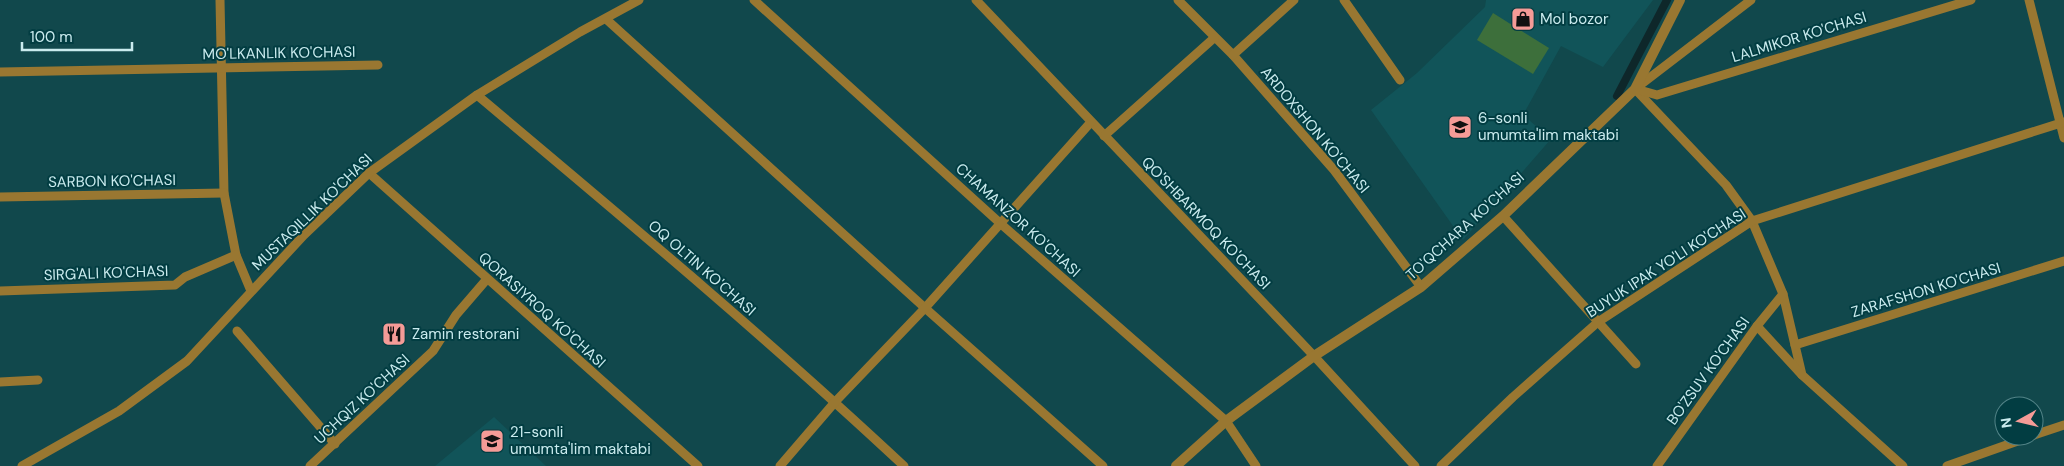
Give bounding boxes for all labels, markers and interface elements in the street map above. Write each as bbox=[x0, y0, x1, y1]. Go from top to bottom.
shop icon: Mol bozor bbox=[1510, 6, 1536, 32]
street label: LALMIKOR KO'CHASI bbox=[1729, 7, 1869, 67]
place label: Mol bozor bbox=[1540, 9, 1609, 29]
scale bar bbox=[22, 20, 132, 52]
text: 100 m bbox=[30, 27, 73, 47]
street label: MO'LKANLIK KO'CHASI bbox=[202, 42, 356, 64]
street label: ARDOXSHON KO'CHASI bbox=[1256, 63, 1374, 197]
place label: 6-sonli umumta'lim maktabi bbox=[1478, 108, 1619, 145]
school or university icon: 6-sonli umumta'lim maktabi bbox=[1447, 114, 1473, 140]
street label: MUSTAQILLIK KO'CHASI bbox=[248, 149, 376, 275]
street label: QO'SHBARMOQ KO'CHASI bbox=[1137, 152, 1275, 294]
street label: CHAMANZOR KO'CHASI bbox=[951, 159, 1085, 281]
street label: TO'QCHARA KO'CHASI bbox=[1402, 168, 1528, 284]
street label: SARBON KO'CHASI bbox=[48, 170, 176, 192]
street label: BUYUK IPAK YO'LI KO'CHASI bbox=[1582, 204, 1750, 322]
street label: OQ OLTIN KO'CHASI bbox=[644, 216, 760, 320]
street label: QORASIYROQ KO'CHASI bbox=[474, 248, 610, 372]
street label: ZARAFSHON KO'CHASI bbox=[1849, 258, 2003, 322]
street label: SIRG'ALI KO'CHASI bbox=[43, 261, 169, 285]
street label: BO'ZSUV KO'CHASI bbox=[1662, 313, 1754, 429]
restaurant icon: Zamin restorani bbox=[381, 321, 407, 347]
place label: Zamin restorani bbox=[412, 324, 519, 344]
street label: UCHQIZ KO'CHASI bbox=[310, 350, 414, 448]
north arrow bbox=[1994, 396, 2044, 446]
text: N bbox=[1997, 416, 2016, 429]
place label: 21-sonli umumta'lim maktabi bbox=[510, 422, 651, 459]
school or university icon: 21-sonli umumta'lim maktabi bbox=[479, 428, 505, 454]

